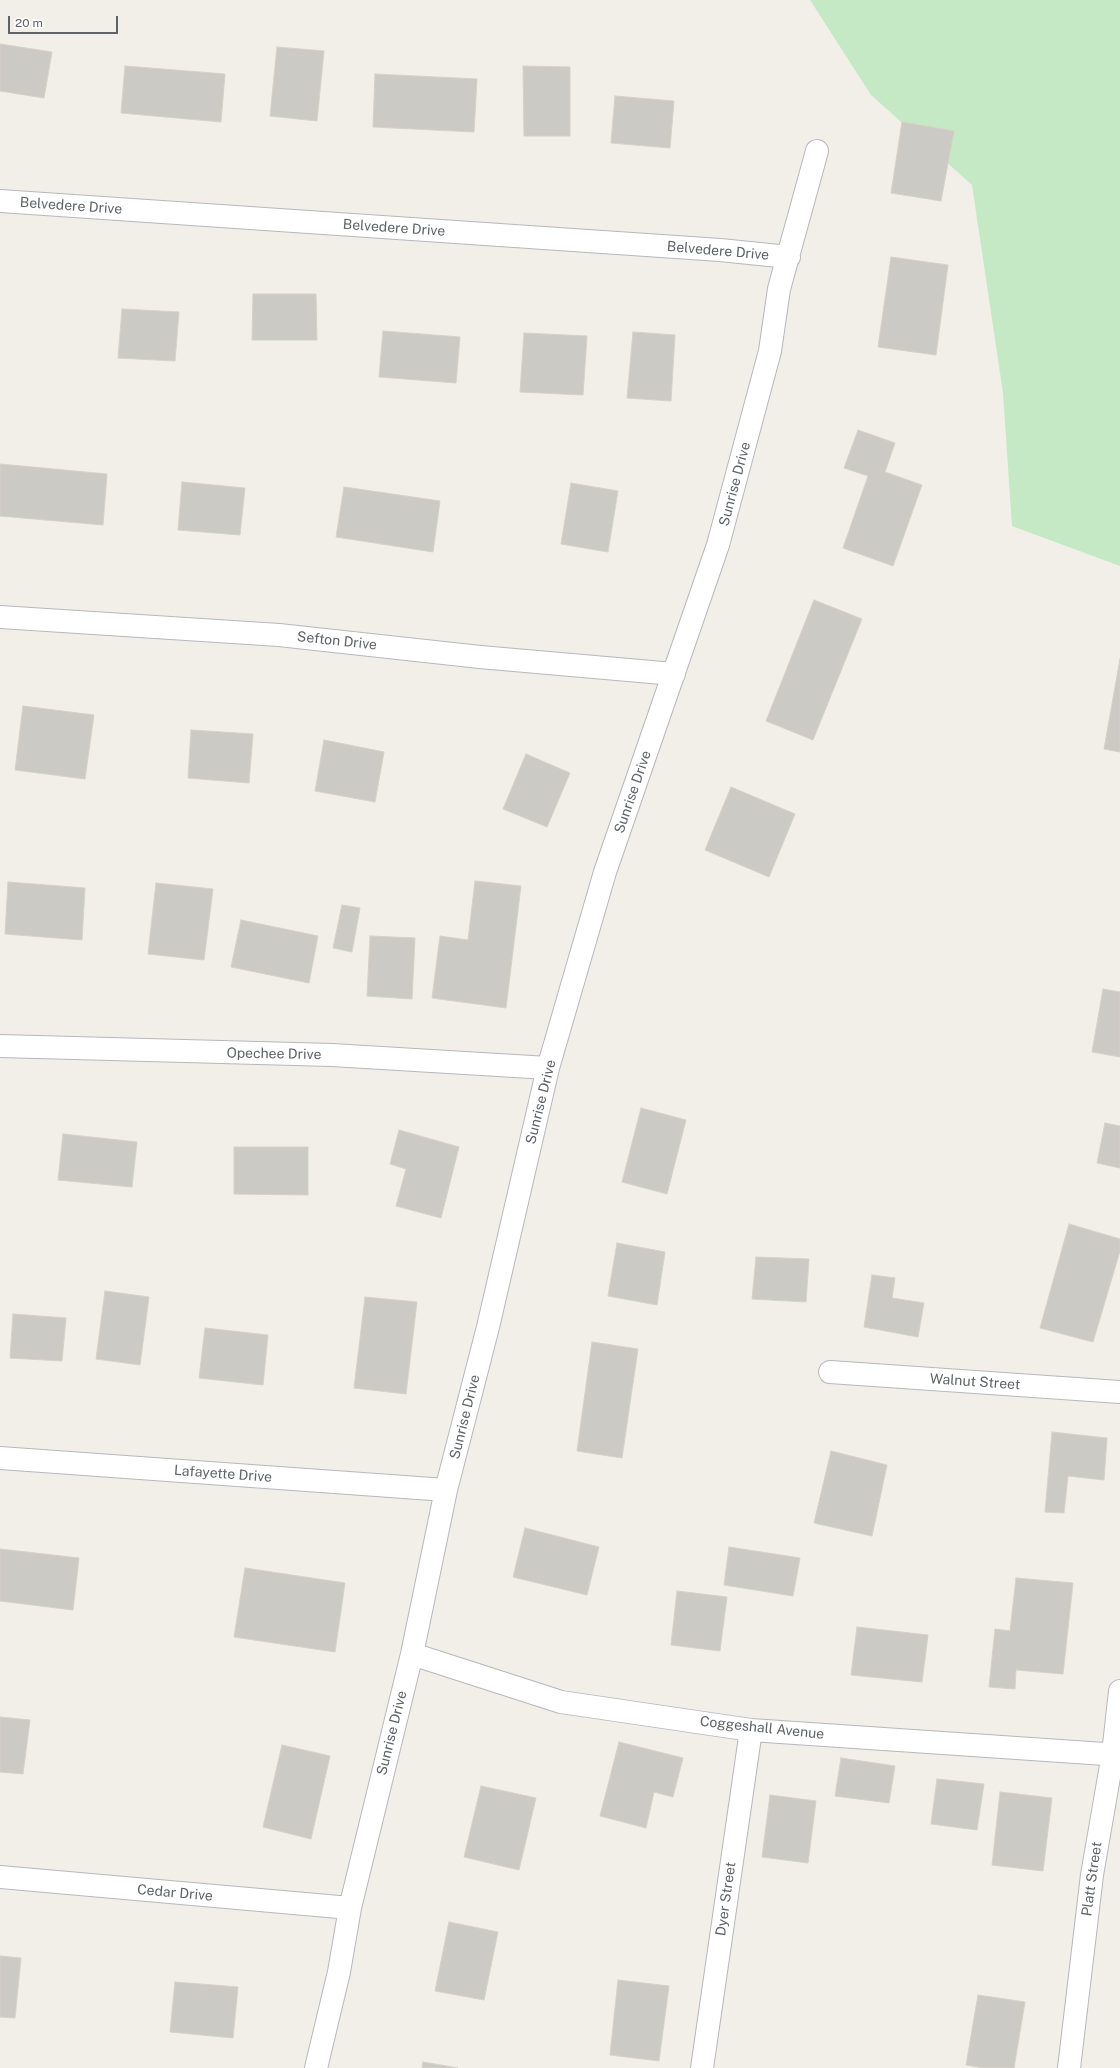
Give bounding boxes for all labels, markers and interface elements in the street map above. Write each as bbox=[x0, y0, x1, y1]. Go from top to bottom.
scale bar bbox=[10, 8, 120, 34]
text: 20 m bbox=[15, 16, 43, 30]
street label: Belvedere Drive bbox=[19, 194, 123, 218]
street label: Belvedere Drive bbox=[342, 216, 446, 240]
street label: Belvedere Drive bbox=[666, 238, 770, 264]
street label: Sunrise Drive bbox=[716, 440, 754, 528]
street label: Sefton Drive bbox=[296, 628, 378, 654]
street label: Sunrise Drive bbox=[611, 748, 655, 836]
street label: Opechee Drive bbox=[226, 1045, 322, 1063]
street label: Sunrise Drive bbox=[522, 1058, 560, 1146]
street label: Walnut Street bbox=[929, 1370, 1021, 1394]
street label: Sunrise Drive bbox=[446, 1373, 484, 1461]
street label: Lafayette Drive bbox=[173, 1462, 273, 1486]
street label: Sunrise Drive bbox=[373, 1689, 411, 1777]
street label: Coggeshall Avenue bbox=[699, 1713, 825, 1743]
street label: Platt Street bbox=[1078, 1841, 1106, 1917]
street label: Dyer Street bbox=[712, 1861, 740, 1937]
street label: Cedar Drive bbox=[136, 1881, 214, 1905]

